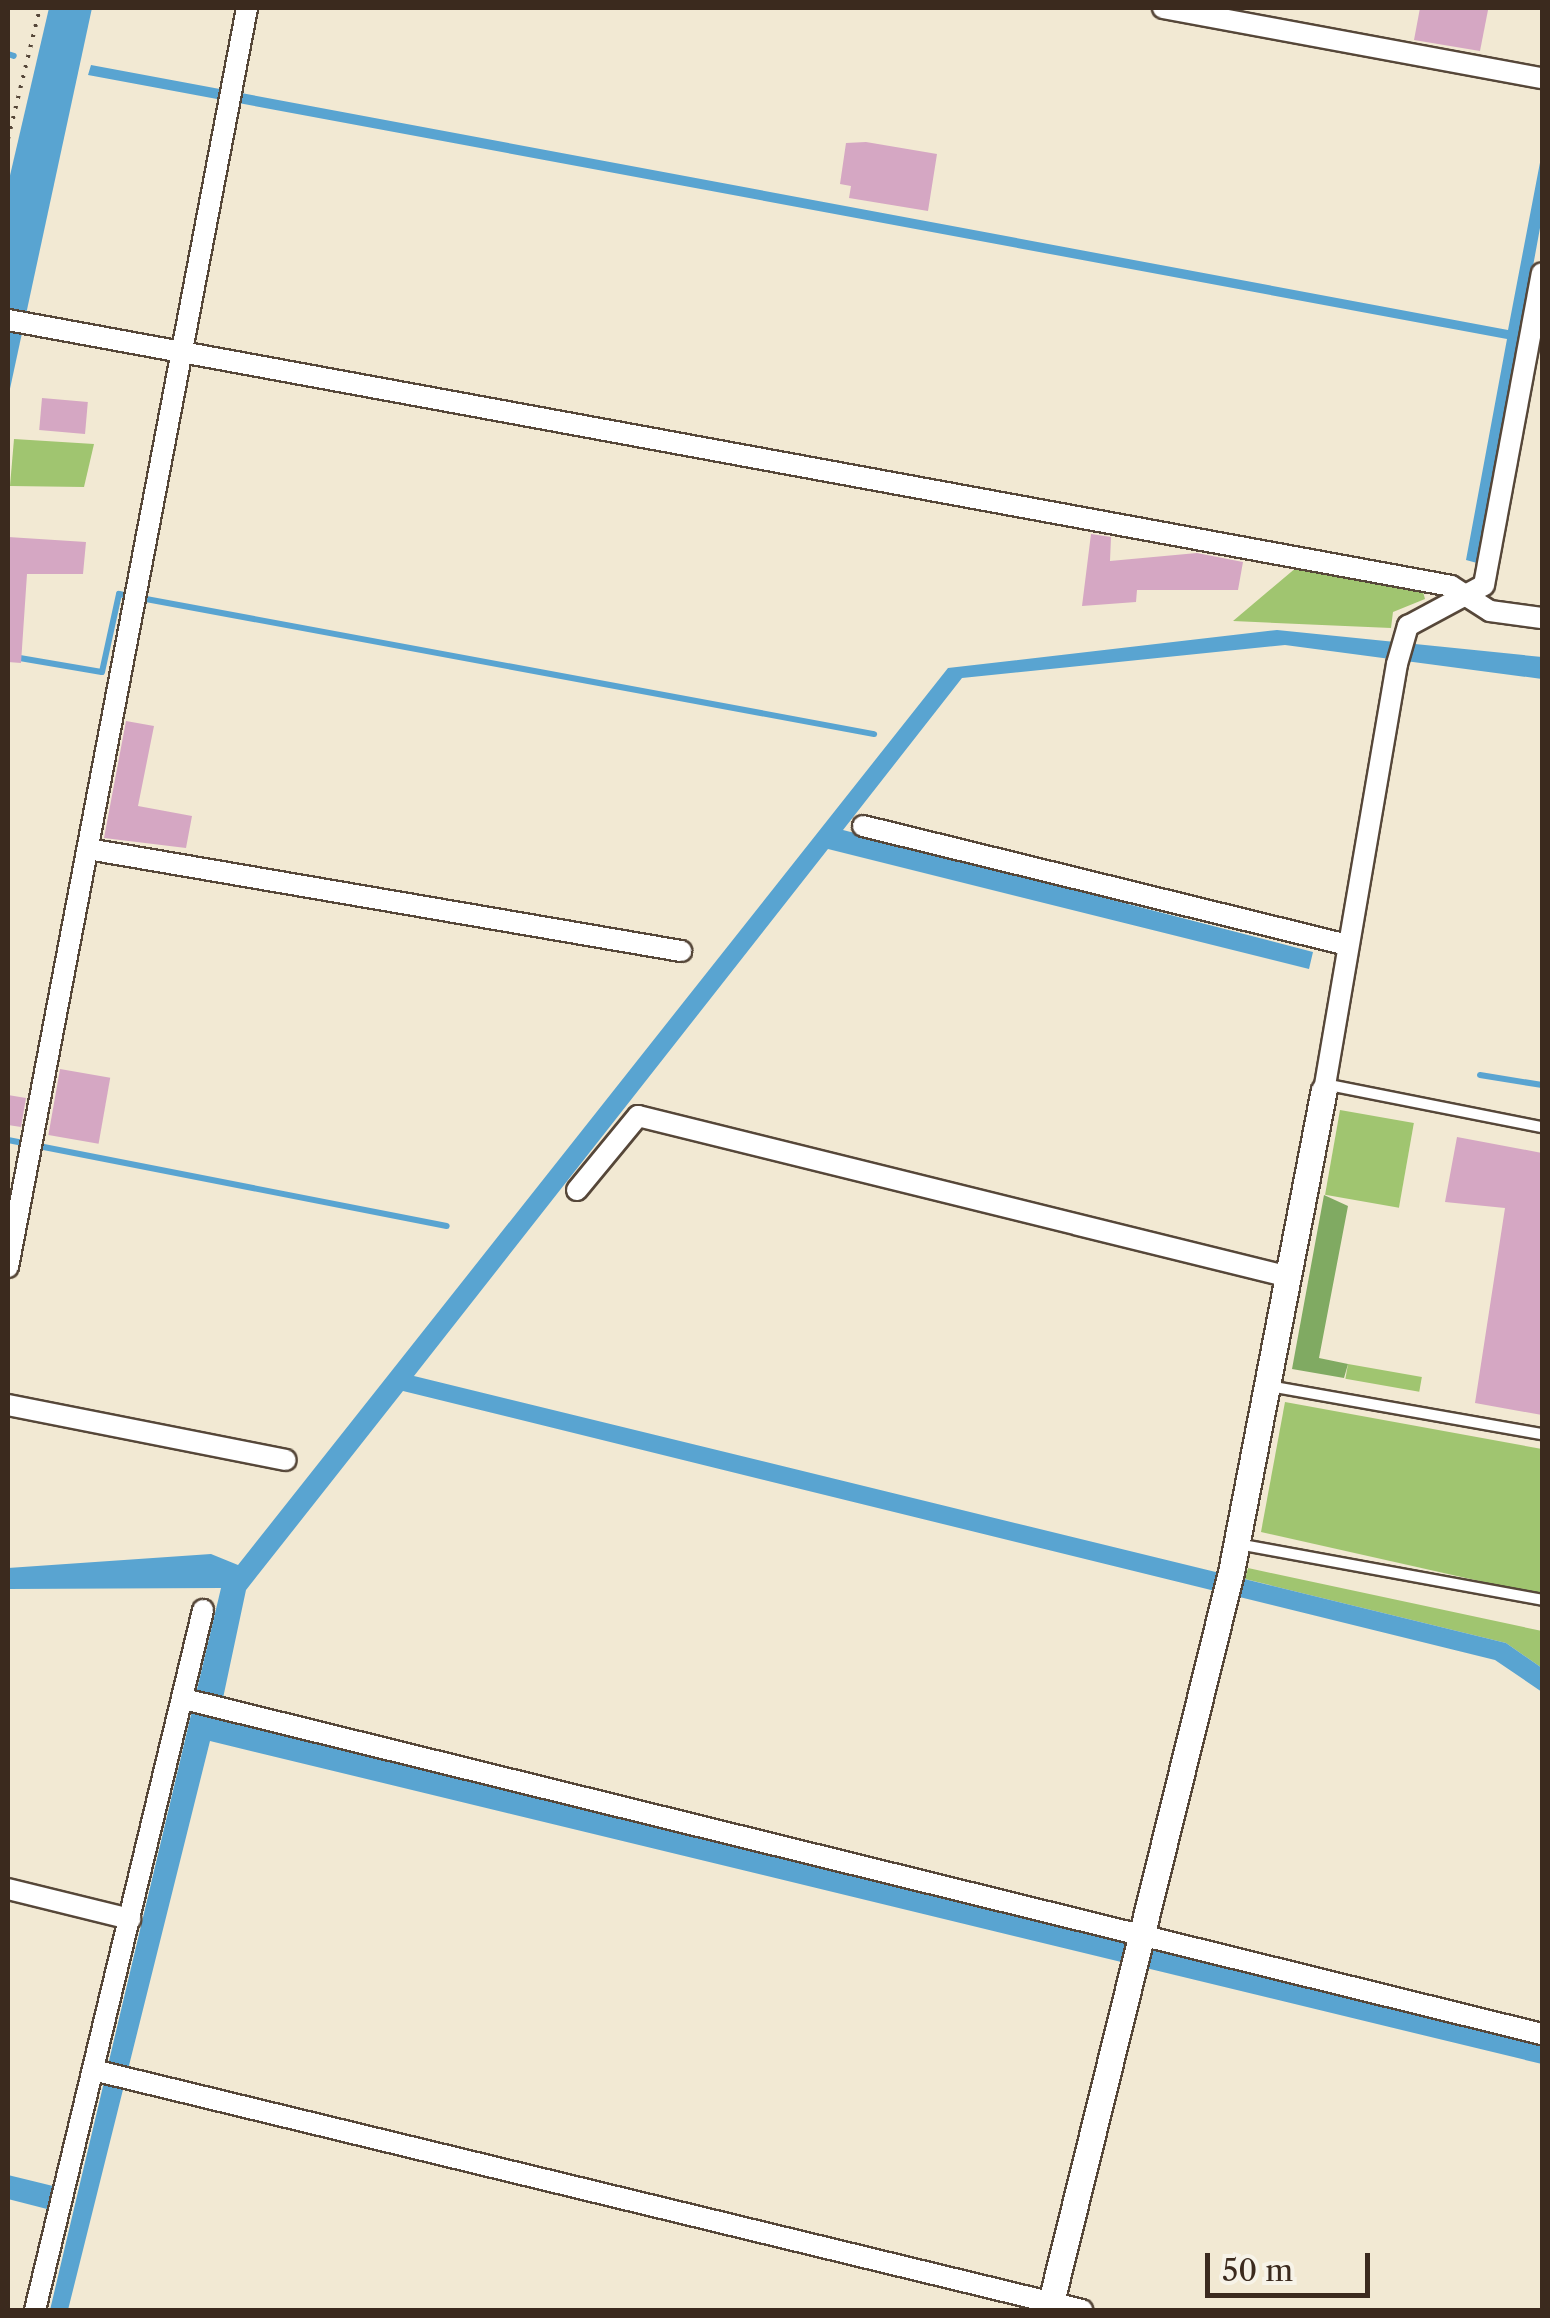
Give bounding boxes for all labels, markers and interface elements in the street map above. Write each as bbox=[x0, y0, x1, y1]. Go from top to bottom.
scale bar bbox=[1210, 2233, 1375, 2295]
text: 50 m bbox=[1222, 2252, 1293, 2289]

